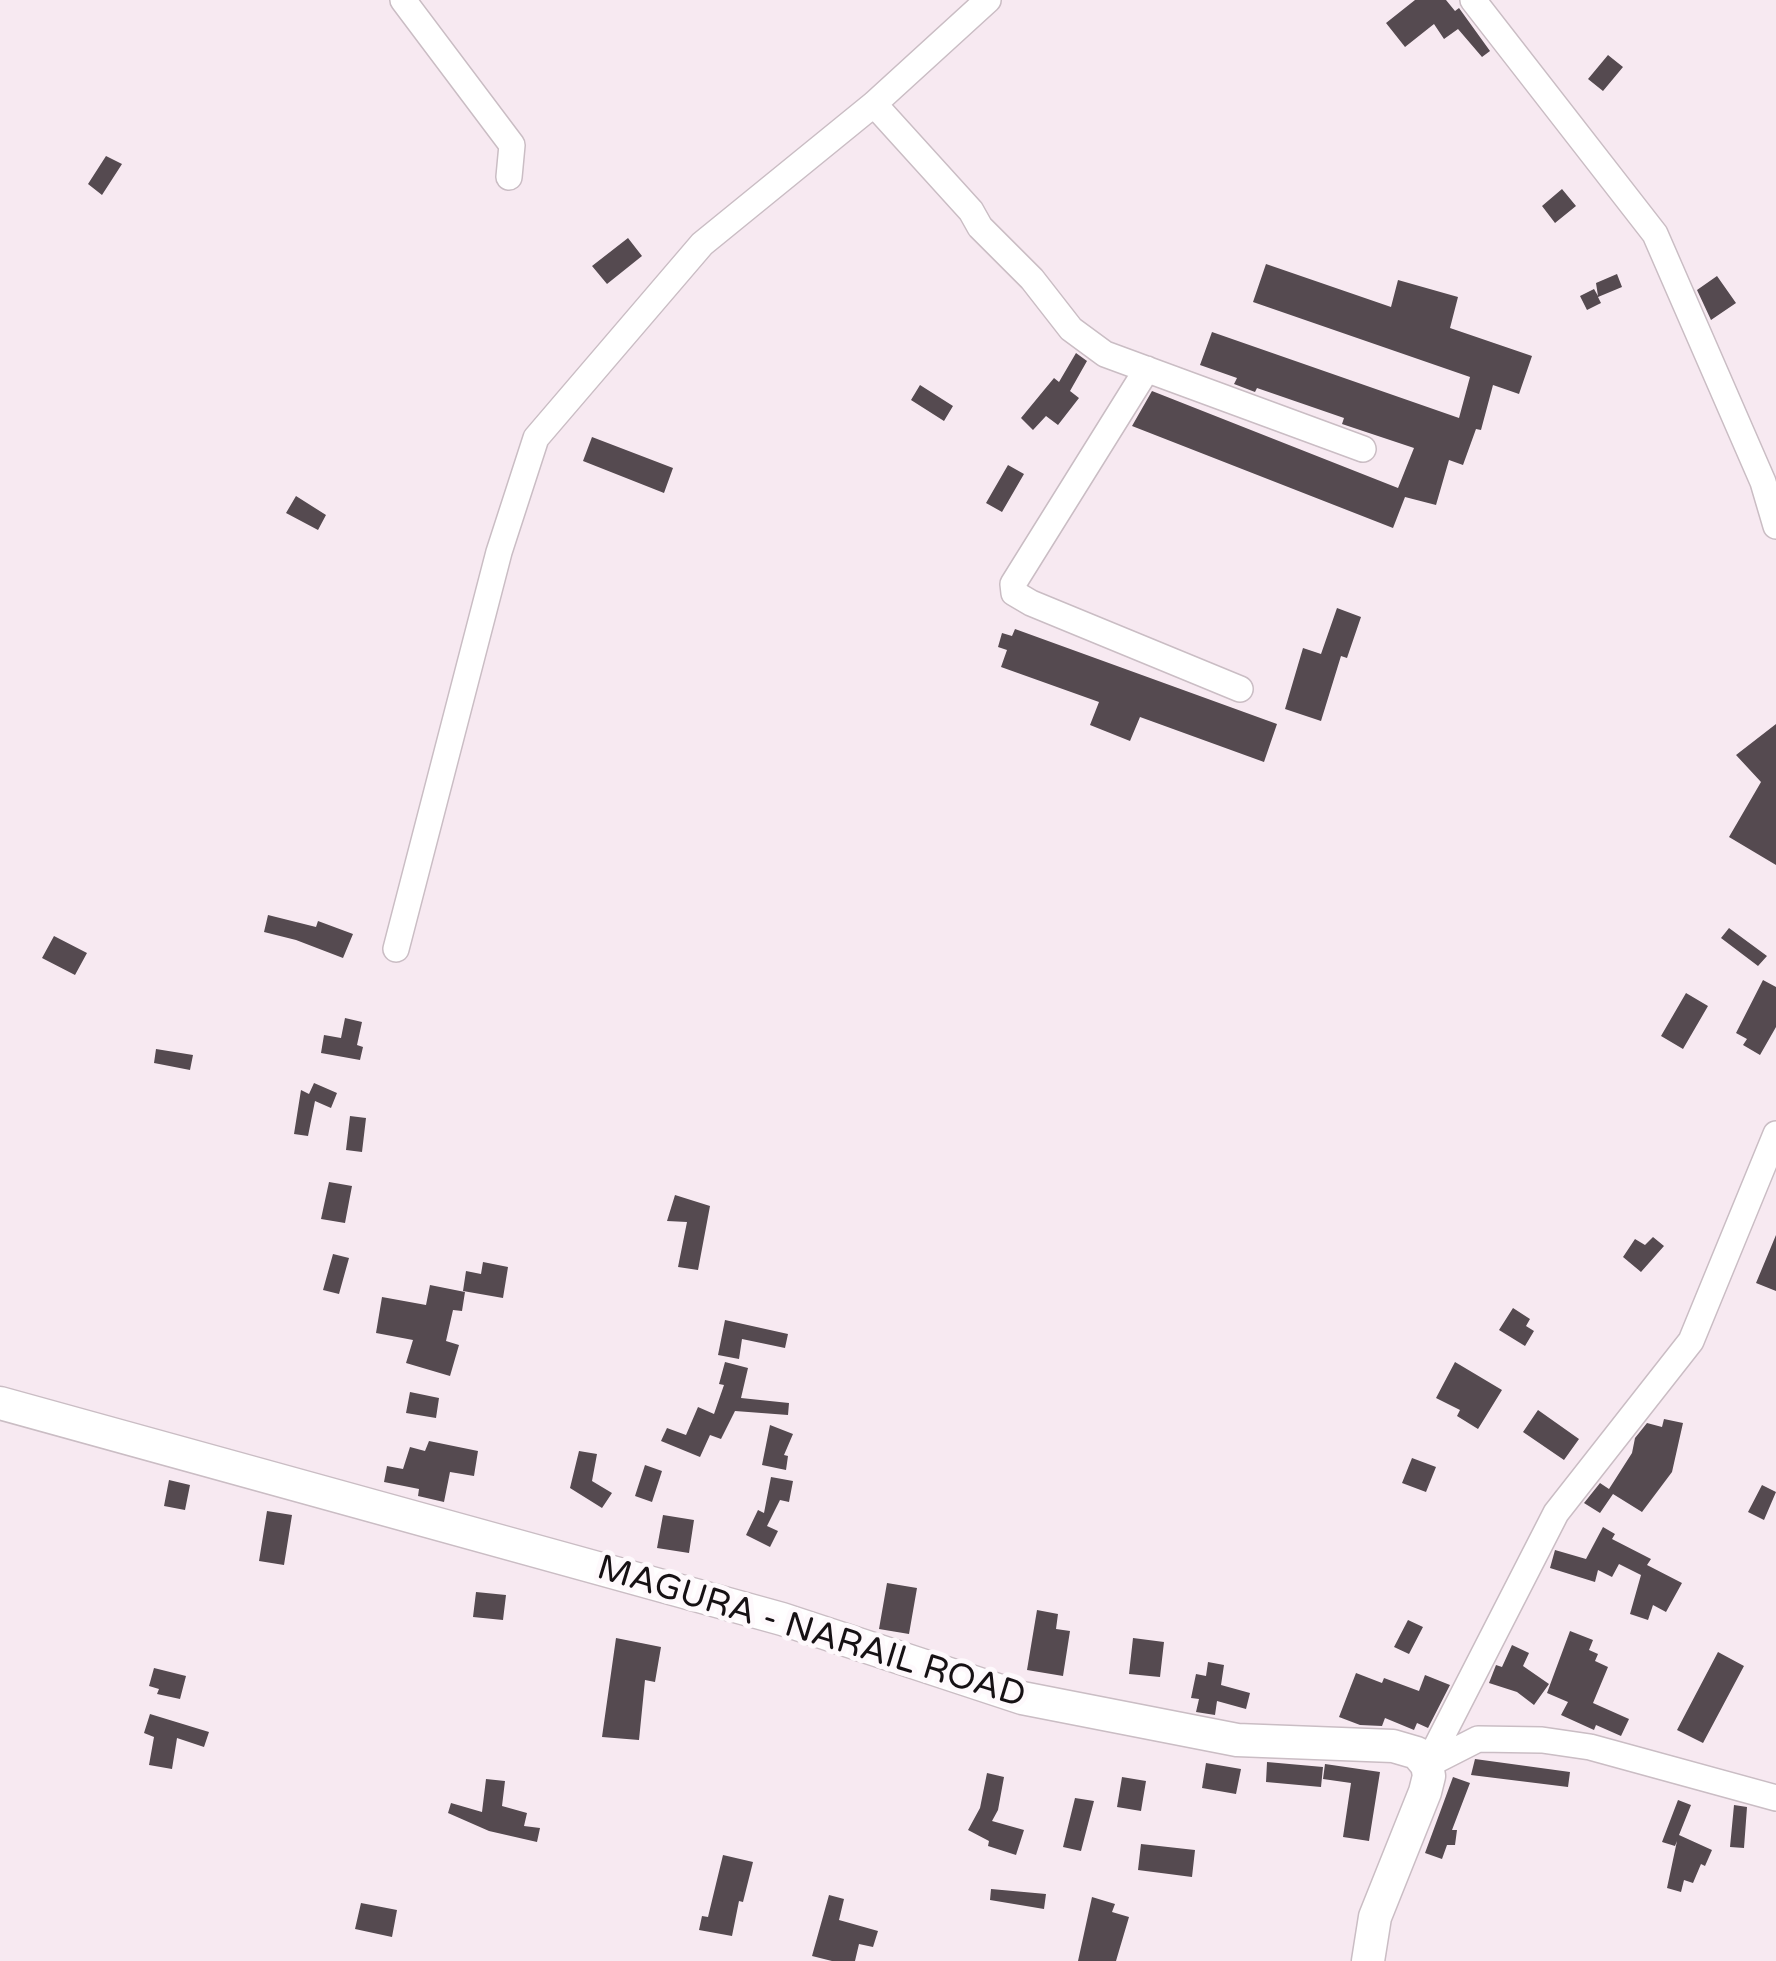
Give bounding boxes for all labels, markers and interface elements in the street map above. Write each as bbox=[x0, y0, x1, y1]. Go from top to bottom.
street label: MAGURA - NARAIL ROAD bbox=[592, 1548, 1030, 1718]

